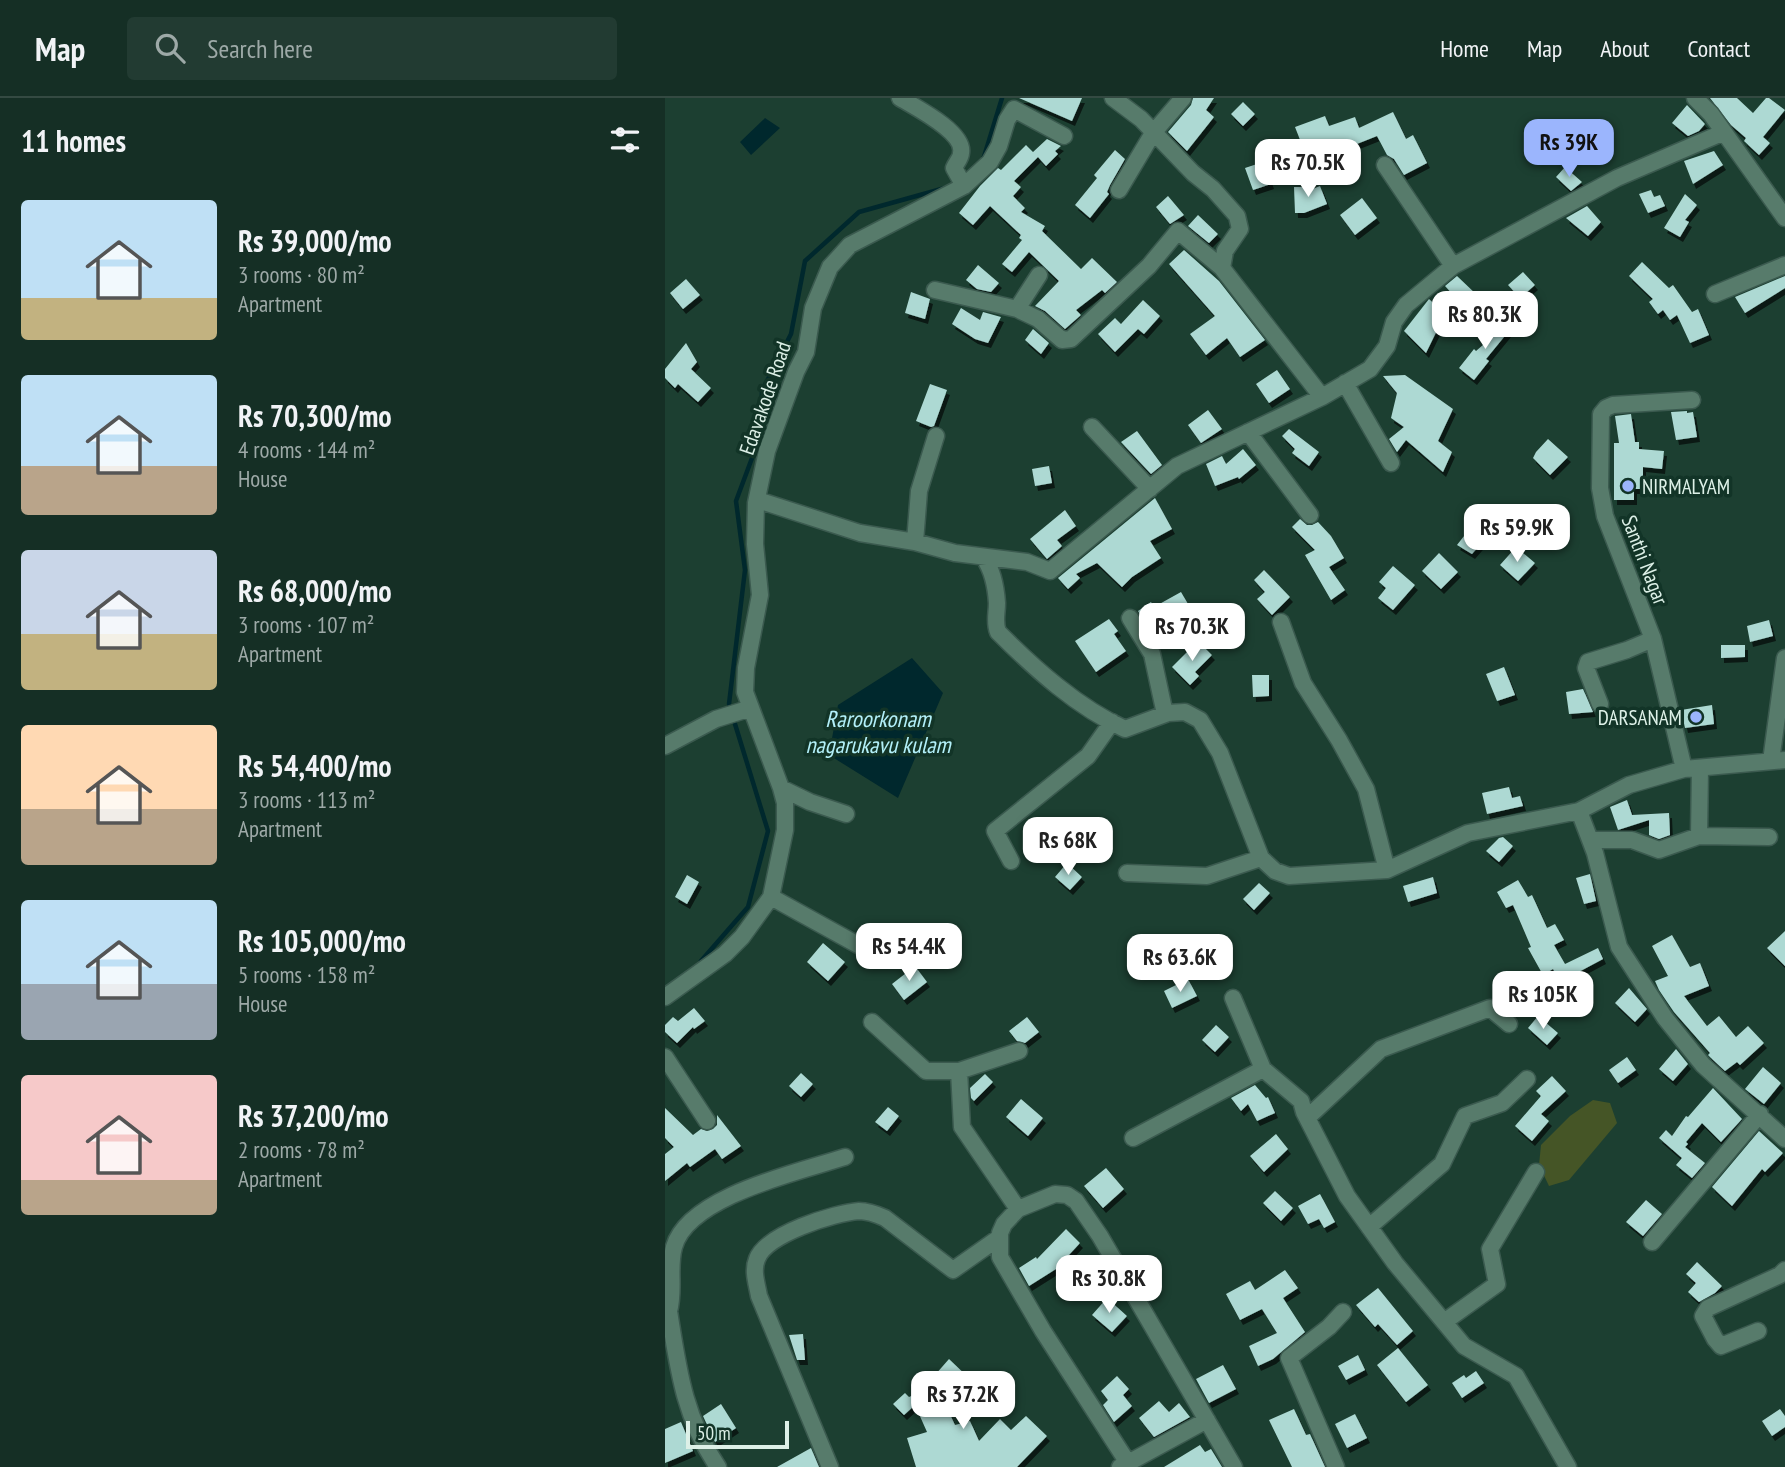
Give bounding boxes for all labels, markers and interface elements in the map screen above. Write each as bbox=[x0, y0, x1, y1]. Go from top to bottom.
search box bbox=[127, 17, 617, 80]
text: Map bbox=[35, 27, 85, 70]
icon: search bbox=[151, 29, 189, 67]
text: Search here bbox=[207, 32, 313, 65]
text: Home bbox=[1440, 33, 1489, 64]
text: Map bbox=[1527, 33, 1562, 64]
text: About bbox=[1600, 33, 1649, 64]
text: Contact bbox=[1687, 33, 1750, 64]
pin: Rs 39K bbox=[1512, 120, 1626, 179]
text: 11 homes bbox=[21, 121, 126, 160]
icon: filters bbox=[606, 121, 644, 159]
text: Rs 39K bbox=[1540, 127, 1598, 156]
pin: Rs 70.5K bbox=[1236, 140, 1380, 199]
text: Rs 70.5K bbox=[1271, 147, 1345, 176]
text: Rs 39,000/mo bbox=[238, 221, 392, 260]
icon: home bbox=[77, 228, 161, 312]
text: 3 rooms · 80 m² bbox=[238, 260, 365, 289]
text: Apartment bbox=[238, 289, 322, 318]
pin: Rs 80.3K bbox=[1413, 292, 1557, 351]
text: Rs 80.3K bbox=[1448, 299, 1522, 328]
street label: Edavakode Road bbox=[733, 338, 797, 458]
text: Rs 70,300/mo bbox=[238, 396, 392, 435]
icon: home bbox=[77, 403, 161, 487]
text: 4 rooms · 144 m² bbox=[238, 435, 375, 464]
text: House bbox=[238, 464, 288, 493]
place label: NIRMALYAM bbox=[1642, 473, 1730, 500]
marker: NIRMALYAM bbox=[1620, 478, 1636, 494]
pin: Rs 59.9K bbox=[1445, 504, 1589, 564]
street label: Santhi Nagar bbox=[1616, 511, 1674, 609]
text: Rs 59.9K bbox=[1480, 512, 1554, 541]
text: Rs 68,000/mo bbox=[238, 571, 392, 610]
icon: home bbox=[77, 578, 161, 662]
pin: Rs 70.3K bbox=[1120, 603, 1264, 663]
text: 3 rooms · 107 m² bbox=[238, 610, 374, 639]
text: Rs 70.3K bbox=[1155, 611, 1229, 640]
text: Apartment bbox=[238, 639, 322, 668]
water label: Raroorkonam nagarukavu kulam bbox=[805, 704, 953, 759]
place label: DARSANAM bbox=[1598, 704, 1682, 731]
marker: DARSANAM bbox=[1688, 709, 1704, 725]
text: Rs 54,400/mo bbox=[238, 746, 392, 785]
icon: home bbox=[77, 753, 161, 837]
text: 3 rooms · 113 m² bbox=[238, 785, 375, 814]
text: Apartment bbox=[238, 814, 322, 843]
pin: Rs 68K bbox=[1011, 818, 1125, 877]
text: Rs 68K bbox=[1039, 825, 1097, 854]
text: Rs 105,000/mo bbox=[238, 921, 406, 960]
pin: Rs 54.4K bbox=[837, 924, 981, 983]
icon: home bbox=[77, 928, 161, 1012]
text: Rs 54.4K bbox=[872, 931, 946, 960]
pin: Rs 63.6K bbox=[1108, 934, 1252, 994]
text: Rs 63.6K bbox=[1143, 942, 1217, 971]
text: 5 rooms · 158 m² bbox=[238, 960, 375, 989]
pin: Rs 105K bbox=[1478, 972, 1608, 1031]
text: Rs 105K bbox=[1508, 979, 1578, 1008]
text: House bbox=[238, 989, 288, 1018]
text: Rs 37,200/mo bbox=[238, 1096, 389, 1135]
icon: home bbox=[77, 1103, 161, 1187]
text: 2 rooms · 78 m² bbox=[238, 1135, 365, 1164]
text: Apartment bbox=[238, 1164, 322, 1193]
pin: Rs 30.8K bbox=[1037, 1256, 1181, 1315]
text: Rs 30.8K bbox=[1072, 1263, 1146, 1292]
pin: Rs 37.2K bbox=[891, 1372, 1035, 1431]
text: Rs 37.2K bbox=[927, 1379, 999, 1408]
scale bar bbox=[686, 1418, 789, 1450]
text: 50 m bbox=[697, 1421, 731, 1445]

